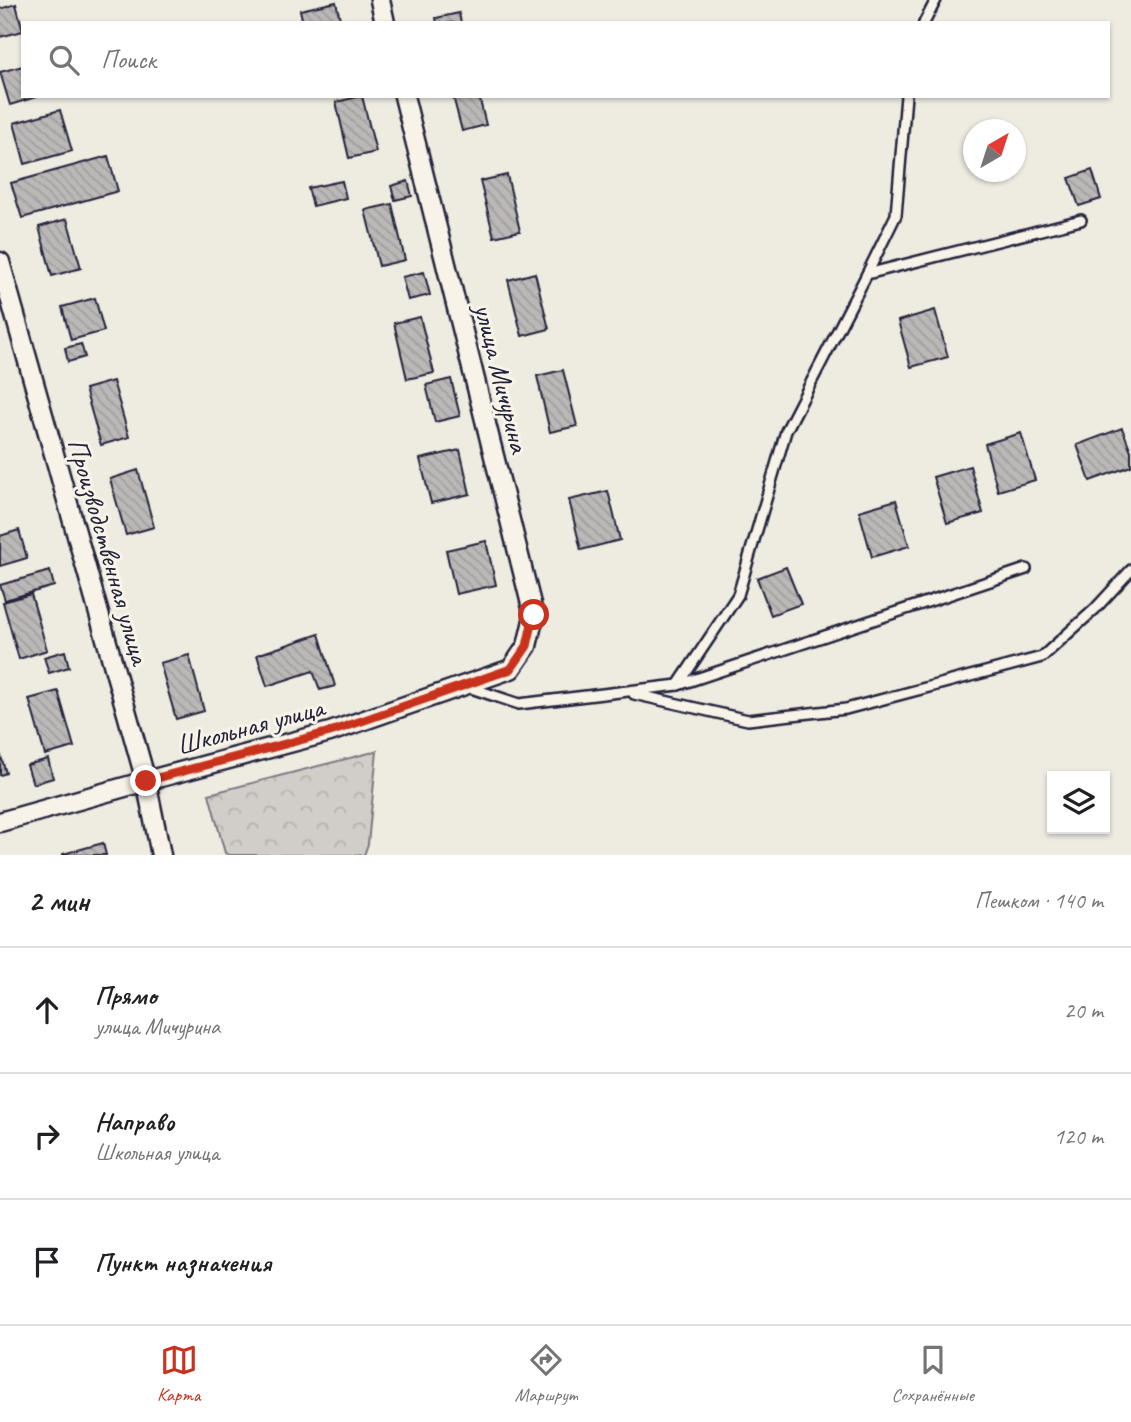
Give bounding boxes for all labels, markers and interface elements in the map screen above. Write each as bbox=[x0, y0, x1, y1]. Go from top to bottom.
search box bbox=[21, 21, 1110, 98]
icon: search bbox=[45, 41, 83, 79]
text: Поиск bbox=[101, 43, 156, 76]
north arrow bbox=[963, 119, 1026, 182]
street label: улица Мичурина bbox=[466, 298, 538, 458]
street label: Производственная улица bbox=[60, 434, 159, 670]
route start bbox=[518, 599, 549, 630]
street label: Школьная улица bbox=[172, 689, 330, 762]
route end bbox=[130, 765, 161, 796]
map controls bbox=[1047, 771, 1110, 834]
button: layers bbox=[1047, 771, 1110, 834]
text: 2 мин bbox=[28, 882, 89, 920]
text: Пешком · 140 m bbox=[975, 886, 1103, 915]
text: Прямо bbox=[95, 979, 157, 1012]
icon: ahead bbox=[28, 991, 66, 1029]
text: 20 m bbox=[1064, 996, 1103, 1025]
text: улица Мичурина bbox=[95, 1012, 220, 1041]
text: Направо bbox=[95, 1105, 174, 1138]
icon: right bbox=[28, 1117, 66, 1155]
text: 120 m bbox=[1054, 1122, 1103, 1151]
text: Школьная улица bbox=[95, 1138, 219, 1167]
icon: arrive bbox=[28, 1243, 66, 1281]
text: Пункт назначения bbox=[95, 1246, 271, 1279]
tab: Карта bbox=[157, 1341, 200, 1407]
tab: Маршрут bbox=[515, 1341, 577, 1407]
tab: Сохранённые bbox=[891, 1341, 974, 1407]

